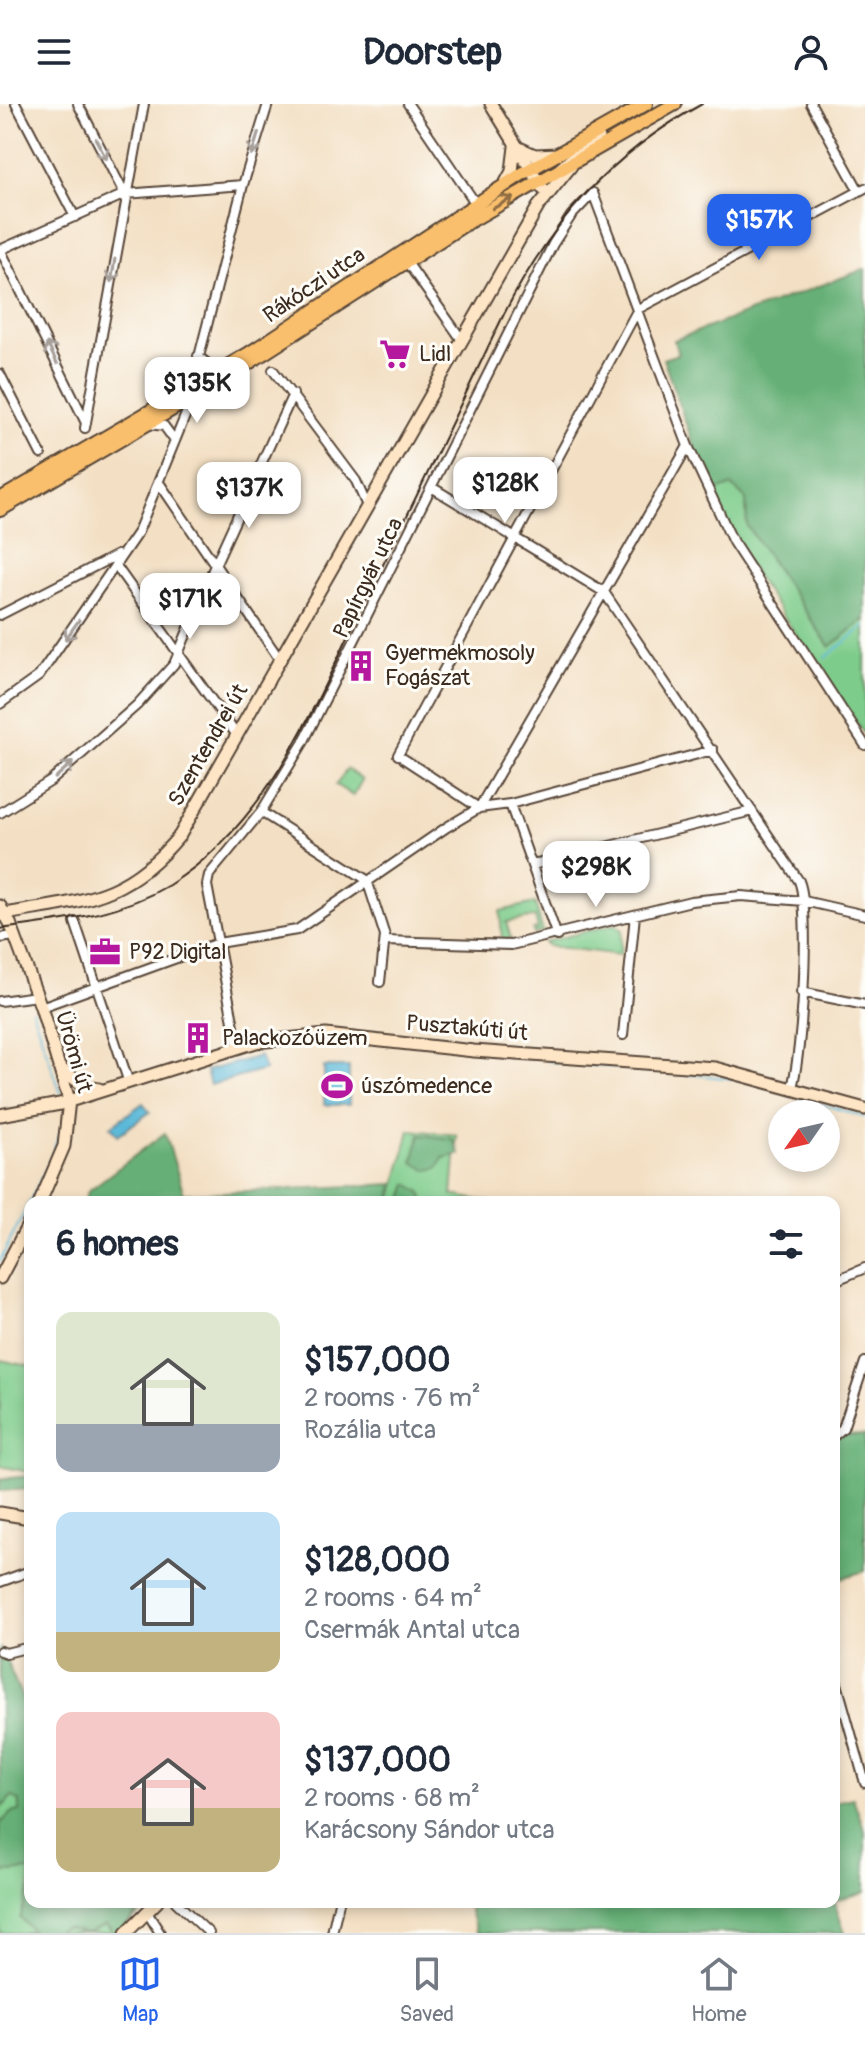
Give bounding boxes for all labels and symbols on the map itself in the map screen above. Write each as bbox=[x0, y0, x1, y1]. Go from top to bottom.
one-way arrow bbox=[247, 132, 262, 157]
one-way arrow bbox=[94, 136, 110, 160]
pin: $157K bbox=[703, 194, 815, 262]
one-way arrow bbox=[491, 195, 514, 211]
street label: Rákóczi utca bbox=[258, 241, 370, 329]
one-way arrow bbox=[105, 258, 120, 283]
supermarket icon: Lidl bbox=[378, 337, 412, 371]
place label: Lidl bbox=[419, 340, 451, 368]
one-way arrow bbox=[43, 342, 59, 366]
pin: $135K bbox=[141, 357, 253, 425]
pin: $128K bbox=[449, 457, 561, 525]
pin: $137K bbox=[193, 462, 305, 530]
street label: Papírgyár utca bbox=[327, 513, 409, 643]
pin: $171K bbox=[134, 573, 246, 641]
one-way arrow bbox=[64, 618, 80, 640]
place label: Gyermekmosoly Fogászat bbox=[385, 639, 535, 692]
building icon: Gyermekmosoly Fogászat bbox=[344, 649, 378, 683]
street label: Szentendrei út bbox=[162, 679, 254, 811]
one-way arrow bbox=[54, 761, 74, 779]
pin: $298K bbox=[540, 841, 652, 909]
office icon: P92 Digital bbox=[88, 935, 122, 969]
place label: P92 Digital bbox=[129, 938, 227, 966]
street label: Ürömi út bbox=[49, 1008, 99, 1096]
street label: Pusztakúti út bbox=[405, 1009, 529, 1047]
building icon: Palackozóüzem bbox=[181, 1021, 215, 1055]
place label: Palackozóüzem bbox=[222, 1024, 368, 1052]
sports icon: úszómedence bbox=[320, 1069, 354, 1103]
place label: úszómedence bbox=[361, 1072, 492, 1100]
north arrow bbox=[768, 1100, 840, 1172]

